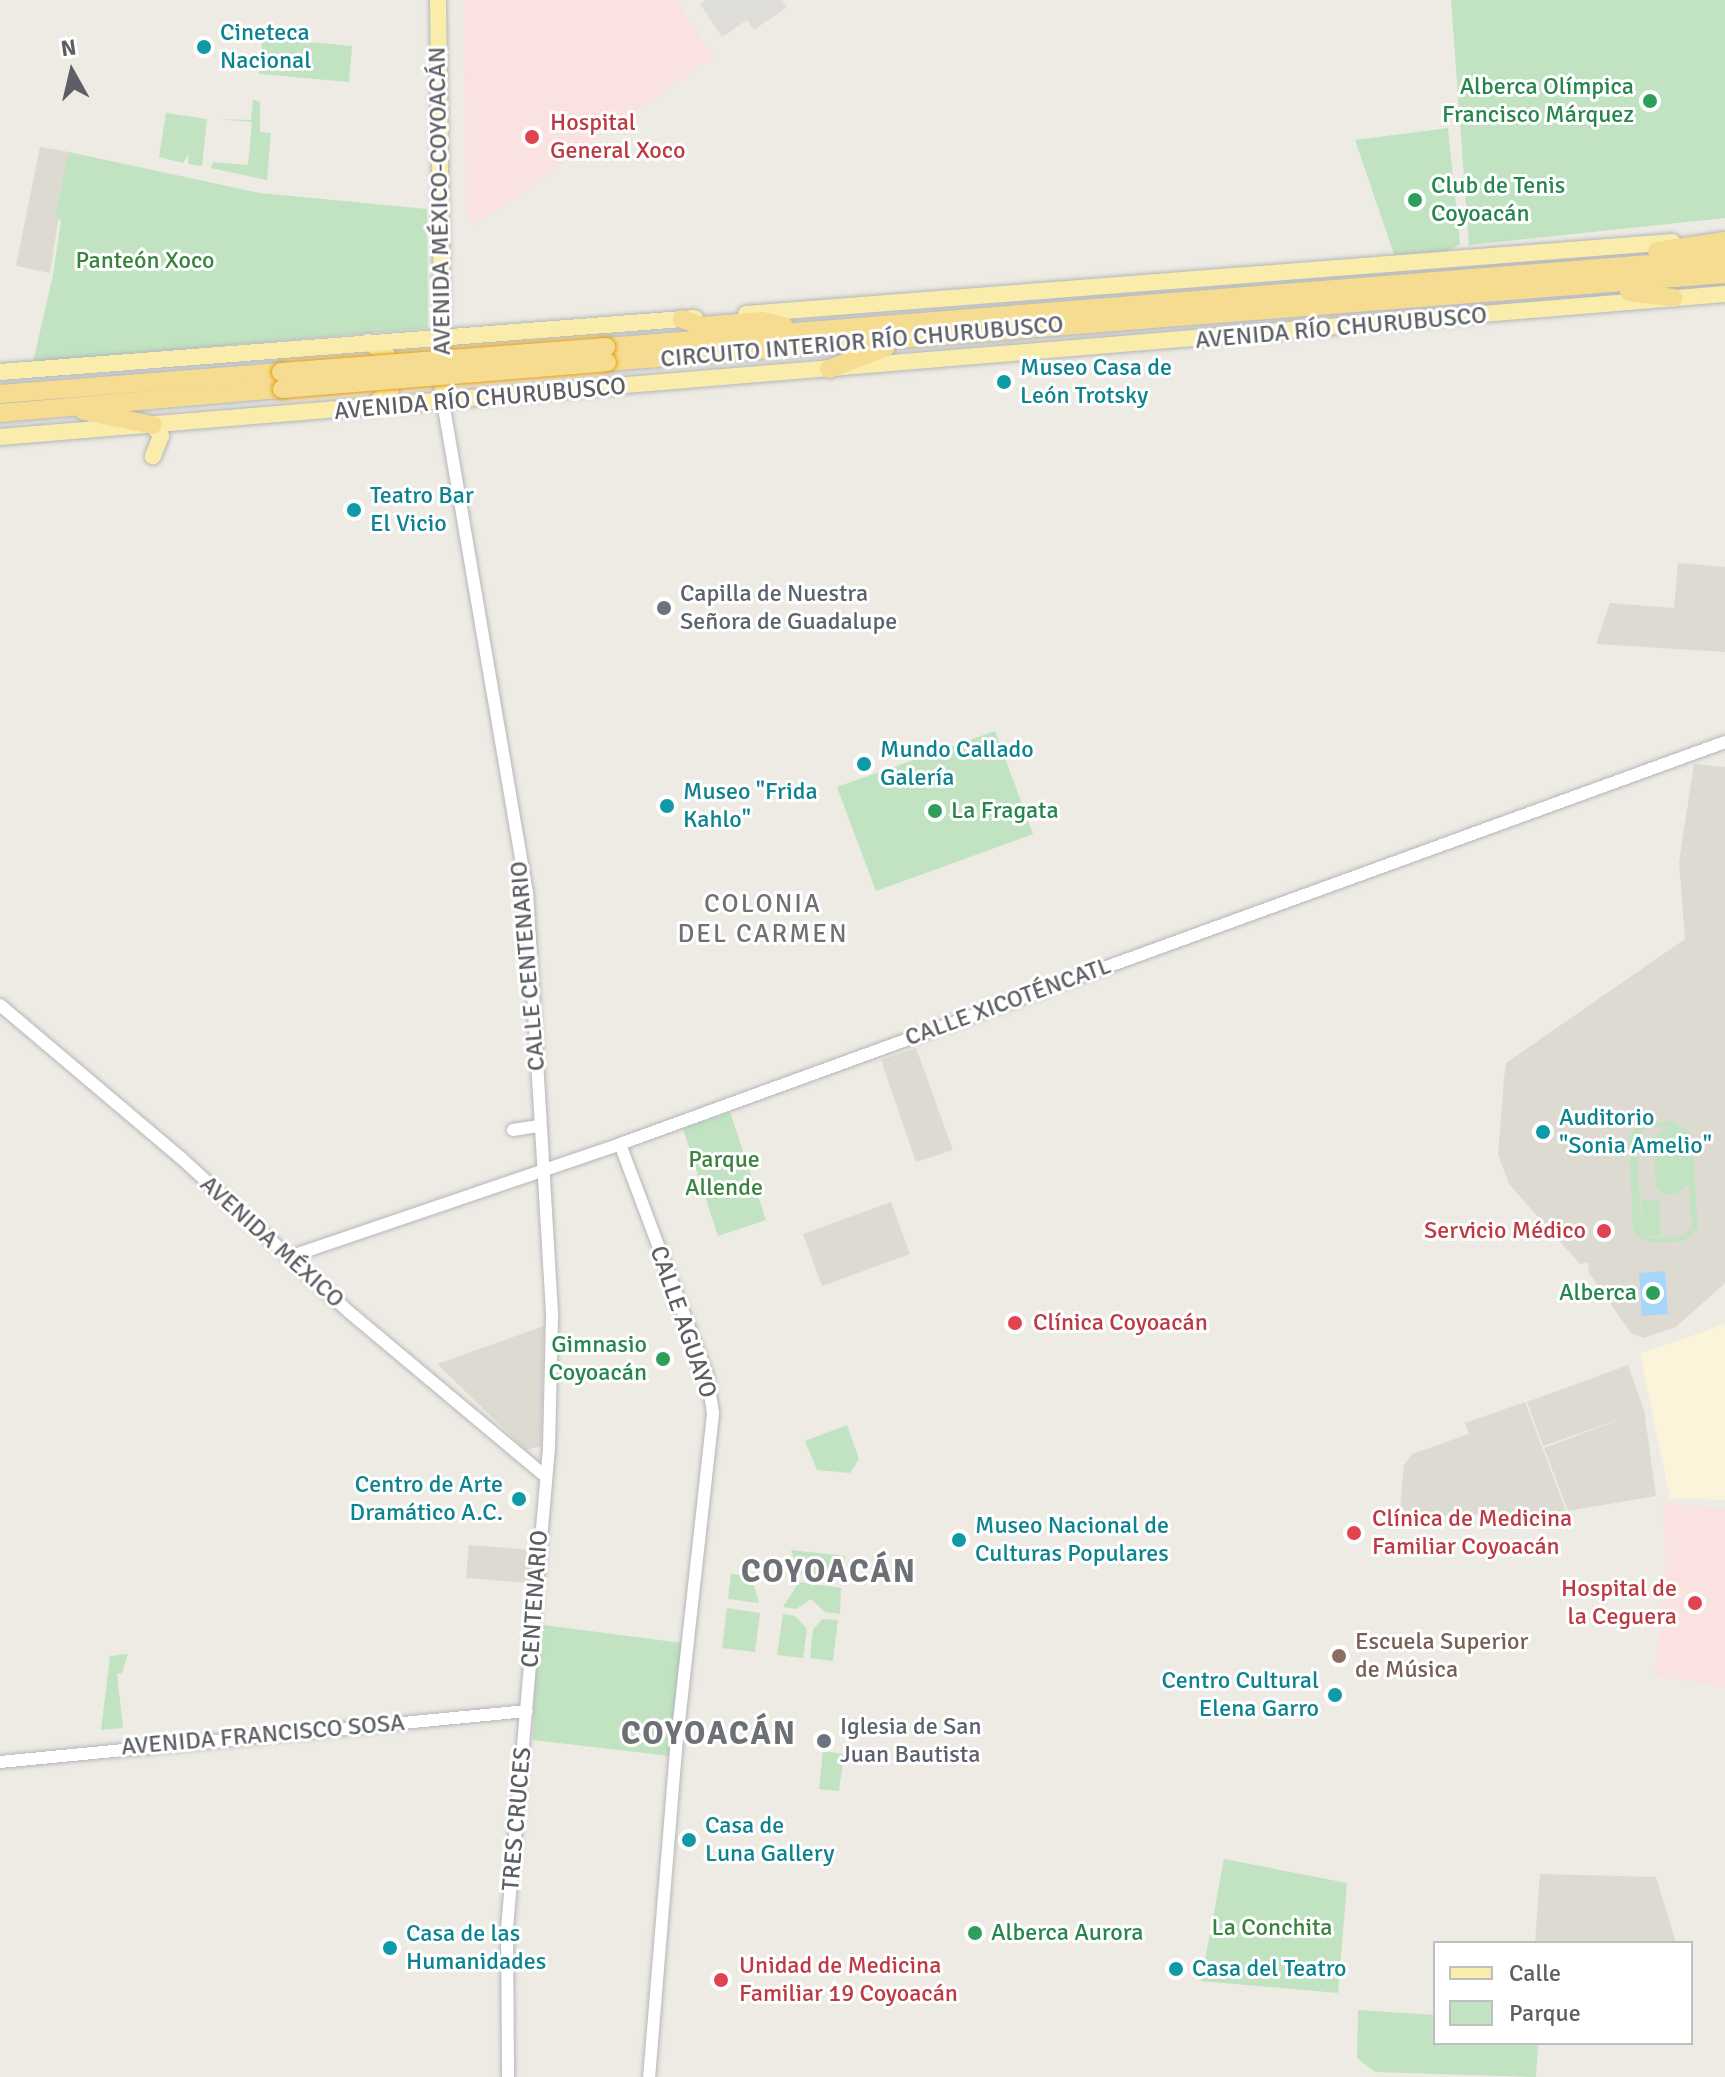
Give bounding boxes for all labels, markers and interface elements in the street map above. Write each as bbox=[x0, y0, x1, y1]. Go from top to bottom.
place label: Cineteca Nacional bbox=[220, 19, 311, 75]
north arrow bbox=[32, 32, 112, 112]
text: N bbox=[59, 33, 78, 62]
marker: Cineteca Nacional bbox=[195, 38, 213, 56]
street label: AVENIDA MÉXICO-COYOACÁN bbox=[423, 46, 457, 356]
place label: Alberca Olímpica Francisco Márquez bbox=[1442, 73, 1634, 129]
marker: Alberca Olímpica Francisco Márquez bbox=[1641, 92, 1659, 110]
place label: Hospital General Xoco bbox=[550, 109, 685, 165]
marker: Hospital General Xoco bbox=[521, 126, 543, 148]
place label: Club de Tenis Coyoacán bbox=[1431, 172, 1565, 228]
marker: Club de Tenis Coyoacán bbox=[1406, 191, 1424, 209]
park label: Panteón Xoco bbox=[75, 247, 215, 275]
street label: AVENIDA RÍO CHURUBUSCO bbox=[1194, 301, 1488, 355]
street label: CIRCUITO INTERIOR RÍO CHURUBUSCO bbox=[659, 310, 1065, 374]
place label: Museo Casa de León Trotsky bbox=[1020, 354, 1172, 410]
street label: AVENIDA RÍO CHURUBUSCO bbox=[333, 372, 627, 426]
marker: Museo Casa de León Trotsky bbox=[995, 373, 1013, 391]
place label: Teatro Bar El Vicio bbox=[370, 482, 474, 538]
marker: Teatro Bar El Vicio bbox=[345, 501, 363, 519]
place label: Capilla de Nuestra Señora de Guadalupe bbox=[680, 580, 897, 636]
marker: Capilla de Nuestra Señora de Guadalupe bbox=[655, 599, 673, 617]
place label: Mundo Callado Galería bbox=[880, 736, 1034, 792]
marker: Mundo Callado Galería bbox=[855, 755, 873, 773]
place label: Museo "Frida Kahlo" bbox=[683, 778, 818, 834]
marker: Museo "Frida Kahlo" bbox=[658, 797, 676, 815]
place label: La Fragata bbox=[951, 797, 1059, 825]
marker: La Fragata bbox=[926, 802, 944, 820]
street label: CALLE CENTENARIO bbox=[504, 860, 552, 1072]
district label: COLONIA DEL CARMEN bbox=[677, 889, 849, 950]
street label: CALLE XICOTÉNCATL bbox=[901, 951, 1115, 1053]
place label: Auditorio "Sonia Amelio" bbox=[1559, 1104, 1712, 1160]
marker: Auditorio "Sonia Amelio" bbox=[1534, 1123, 1552, 1141]
park label: Parque Allende bbox=[685, 1146, 763, 1202]
street label: AVENIDA MÉXICO bbox=[194, 1170, 350, 1314]
place label: Servicio Médico bbox=[1424, 1217, 1586, 1245]
marker: Servicio Médico bbox=[1593, 1220, 1615, 1242]
street label: CALLE AGUAYO bbox=[644, 1242, 722, 1402]
place label: Alberca bbox=[1559, 1279, 1637, 1307]
marker: Alberca bbox=[1644, 1284, 1662, 1302]
place label: Clínica Coyoacán bbox=[1033, 1309, 1208, 1337]
marker: Clínica Coyoacán bbox=[1004, 1312, 1026, 1334]
place label: Gimnasio Coyoacán bbox=[549, 1331, 647, 1387]
marker: Gimnasio Coyoacán bbox=[654, 1350, 672, 1368]
place label: Centro de Arte Dramático A.C. bbox=[350, 1471, 503, 1527]
marker: Centro de Arte Dramático A.C. bbox=[510, 1490, 528, 1508]
place label: Clínica de Medicina Familiar Coyoacán bbox=[1372, 1505, 1572, 1561]
place label: Museo Nacional de Culturas Populares bbox=[975, 1512, 1169, 1568]
marker: Clínica de Medicina Familiar Coyoacán bbox=[1343, 1522, 1365, 1544]
street label: CENTENARIO bbox=[516, 1529, 554, 1669]
marker: Museo Nacional de Culturas Populares bbox=[950, 1531, 968, 1549]
district label: COYOACÁN bbox=[741, 1553, 917, 1591]
place label: Hospital de la Ceguera bbox=[1561, 1575, 1677, 1631]
marker: Hospital de la Ceguera bbox=[1684, 1592, 1706, 1614]
place label: Escuela Superior de Música bbox=[1355, 1628, 1528, 1684]
marker: Escuela Superior de Música bbox=[1330, 1647, 1348, 1665]
place label: Centro Cultural Elena Garro bbox=[1162, 1667, 1319, 1723]
marker: Centro Cultural Elena Garro bbox=[1326, 1686, 1344, 1704]
street label: AVENIDA FRANCISCO SOSA bbox=[120, 1708, 406, 1762]
place label: Iglesia de San Juan Bautista bbox=[840, 1713, 982, 1769]
district label: COYOACÁN bbox=[621, 1715, 797, 1753]
marker: Iglesia de San Juan Bautista bbox=[815, 1732, 833, 1750]
street label: TRES CRUCES bbox=[496, 1746, 538, 1892]
place label: Casa de Luna Gallery bbox=[705, 1812, 834, 1868]
marker: Casa de Luna Gallery bbox=[680, 1831, 698, 1849]
park label: La Conchita bbox=[1212, 1914, 1332, 1942]
place label: Alberca Aurora bbox=[991, 1919, 1144, 1947]
place label: Casa de las Humanidades bbox=[406, 1920, 546, 1976]
marker: Alberca Aurora bbox=[966, 1924, 984, 1942]
marker: Casa de las Humanidades bbox=[381, 1939, 399, 1957]
legend bbox=[1433, 1941, 1693, 2045]
place label: Unidad de Medicina Familiar 19 Coyoacán bbox=[739, 1952, 958, 2008]
place label: Casa del Teatro bbox=[1192, 1955, 1346, 1983]
text: Calle bbox=[1509, 1958, 1561, 1988]
marker: Casa del Teatro bbox=[1167, 1960, 1185, 1978]
marker: Unidad de Medicina Familiar 19 Coyoacán bbox=[710, 1969, 732, 1991]
text: Parque bbox=[1509, 1998, 1581, 2028]

